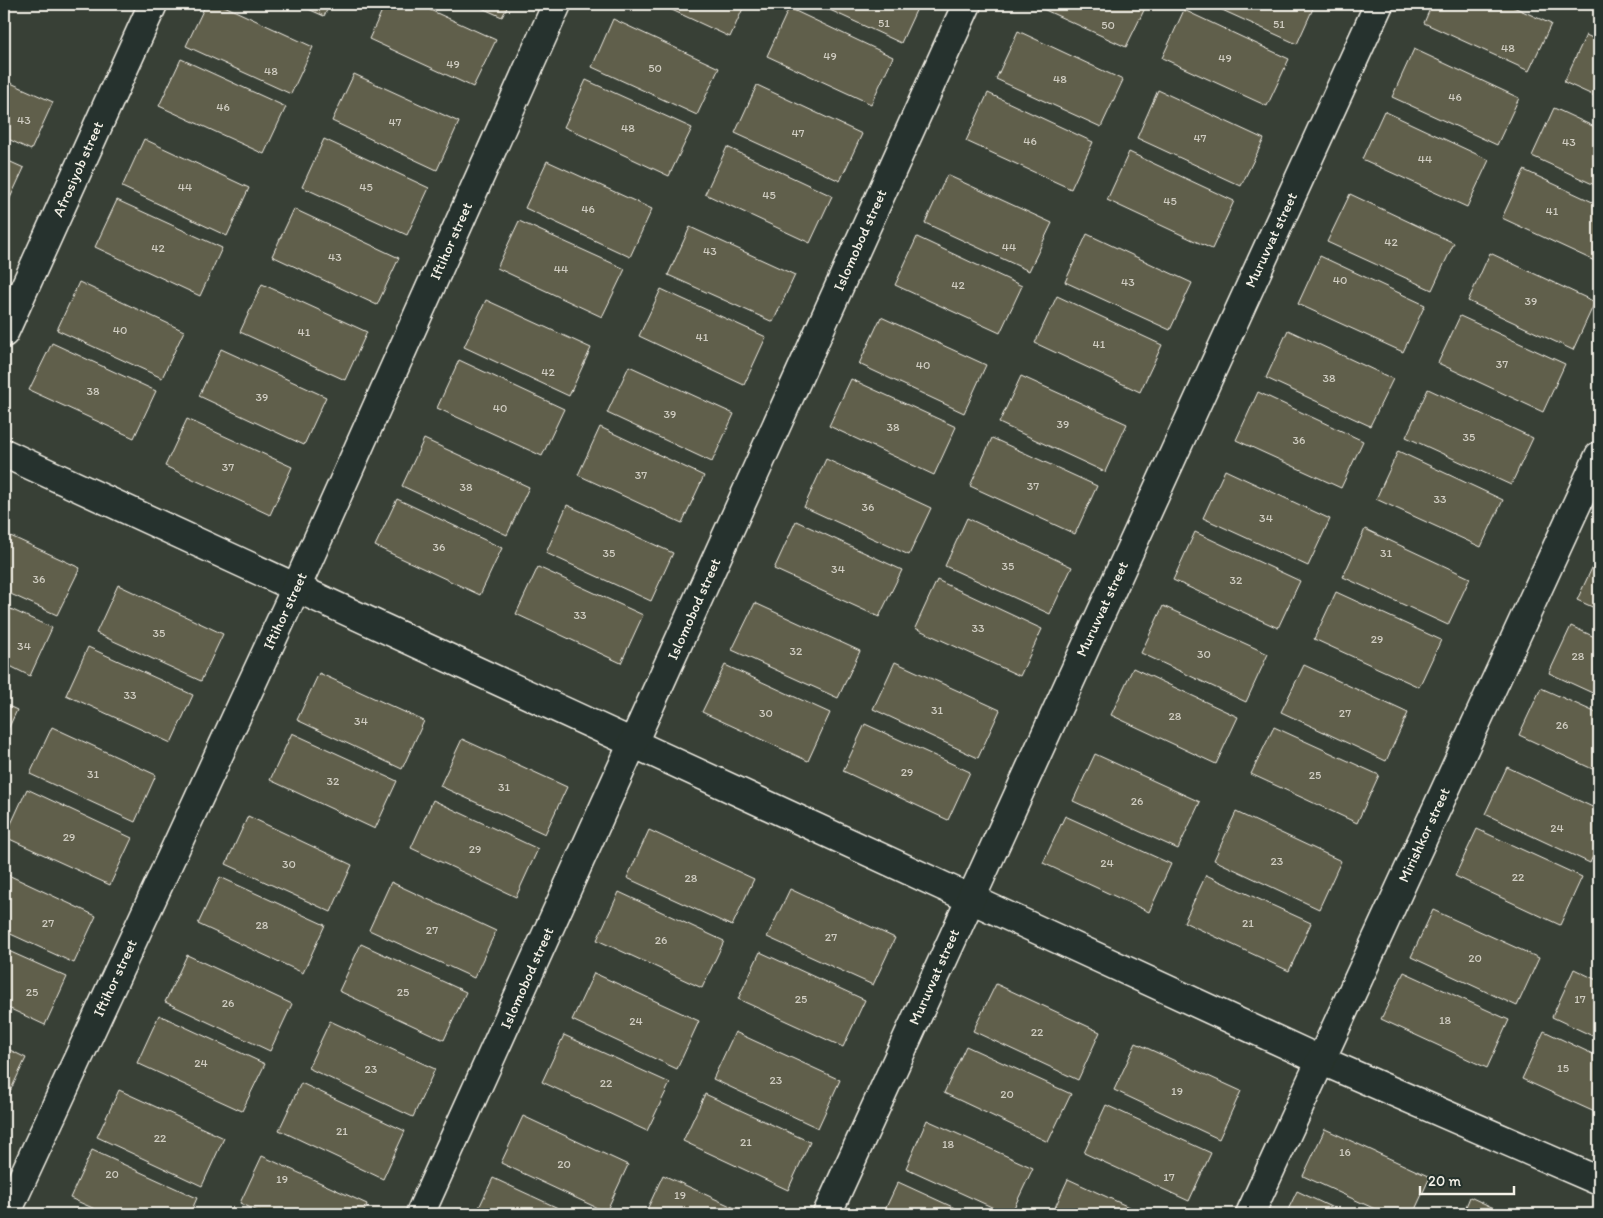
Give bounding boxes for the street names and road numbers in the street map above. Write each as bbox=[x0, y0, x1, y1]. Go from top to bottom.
street label: Afrosiyob street bbox=[49, 118, 107, 220]
street label: Islomobod street bbox=[830, 186, 891, 294]
street label: Muruvvat street bbox=[1241, 189, 1301, 291]
street label: Iftihor street bbox=[426, 199, 476, 283]
street label: Islomobod street bbox=[664, 555, 725, 663]
street label: Muruvvat street bbox=[1072, 558, 1132, 660]
street label: Iftihor street bbox=[259, 569, 311, 653]
street label: Mirishkor street bbox=[1394, 784, 1454, 885]
street label: Islomobod street bbox=[497, 924, 558, 1032]
street label: Muruvvat street bbox=[905, 926, 963, 1028]
street label: Iftihor street bbox=[89, 936, 141, 1020]

